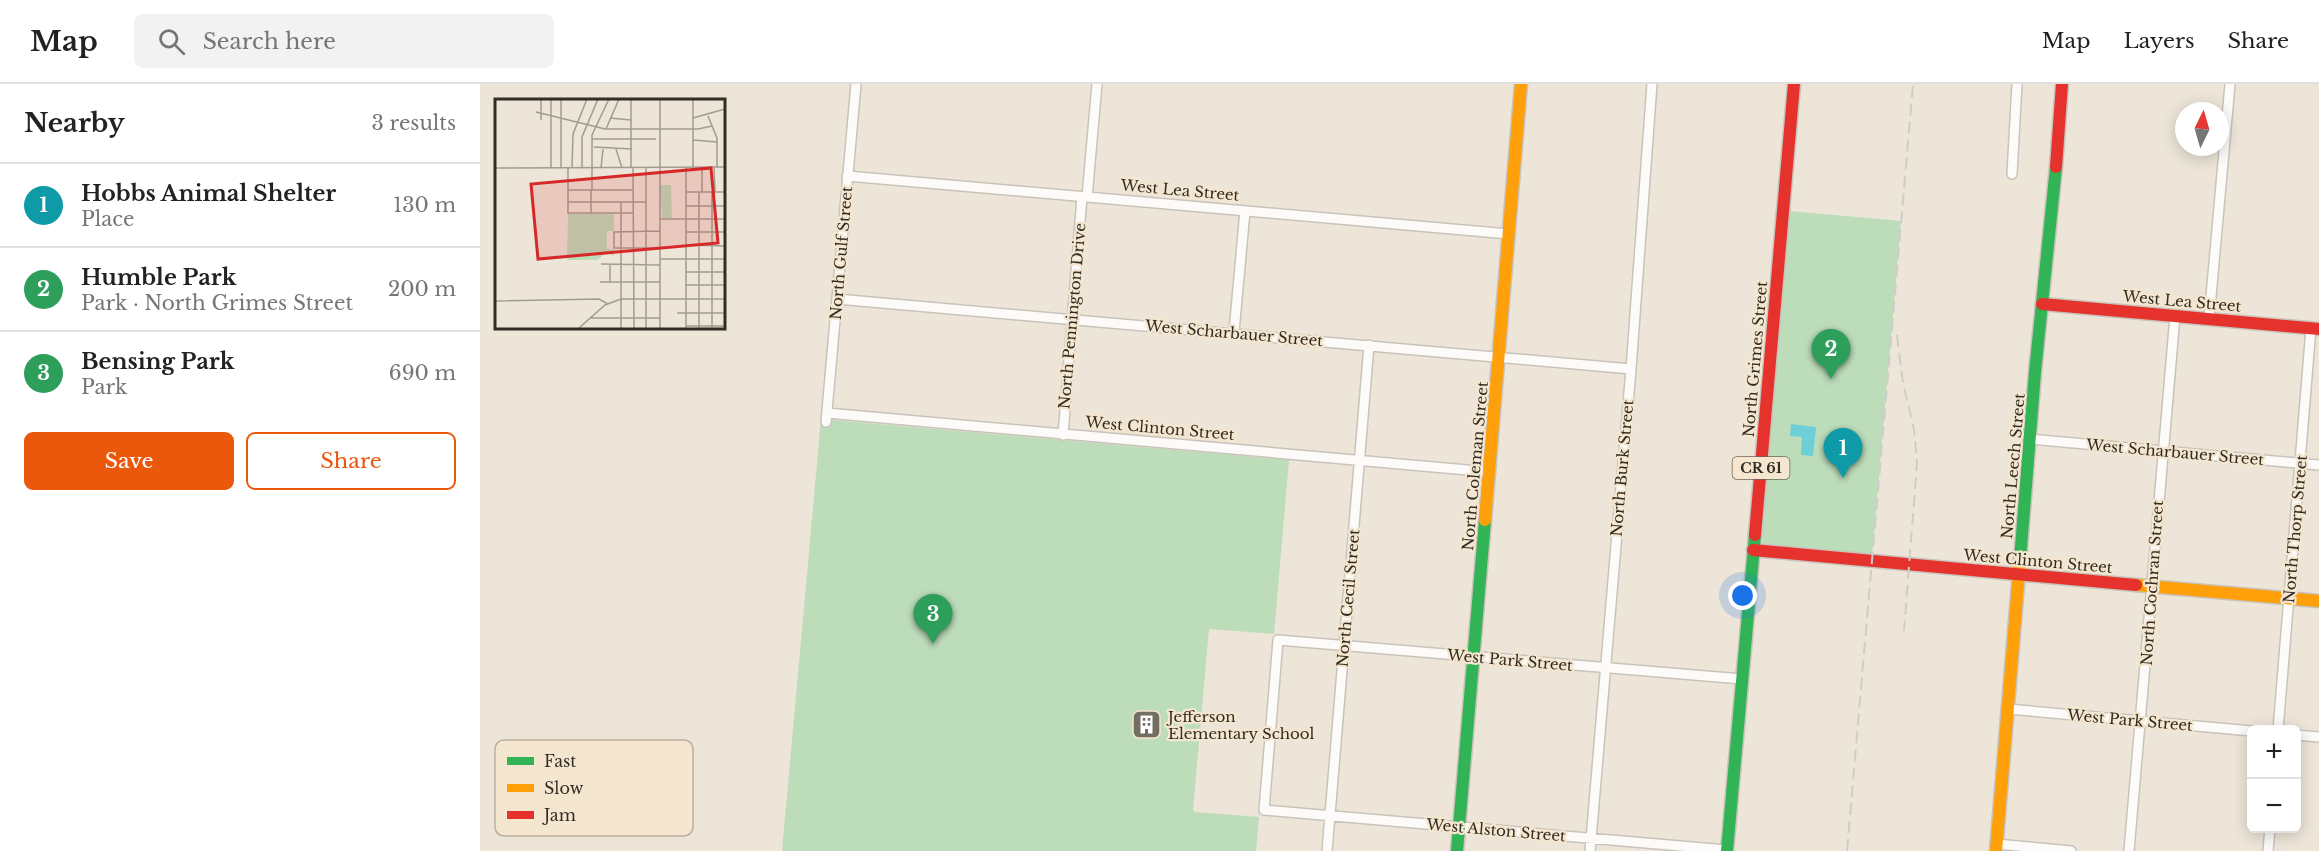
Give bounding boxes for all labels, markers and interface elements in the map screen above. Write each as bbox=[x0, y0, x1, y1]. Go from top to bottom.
search box bbox=[134, 14, 554, 68]
text: Map bbox=[30, 24, 98, 59]
icon: search bbox=[155, 25, 188, 58]
text: Search here bbox=[203, 28, 336, 55]
text: Map bbox=[2042, 28, 2091, 54]
text: Layers bbox=[2124, 28, 2195, 54]
text: Share bbox=[2228, 28, 2289, 54]
inset map bbox=[495, 99, 724, 328]
north arrow bbox=[2175, 102, 2229, 156]
text: Nearby bbox=[24, 107, 125, 139]
text: 3 results bbox=[372, 111, 456, 135]
street label: West Lea Street bbox=[1119, 175, 1240, 205]
text: Hobbs Animal Shelter bbox=[81, 180, 336, 207]
street label: North Gulf Street bbox=[826, 185, 856, 321]
text: 1 bbox=[39, 193, 48, 217]
text: 130 m bbox=[393, 193, 456, 217]
text: Place bbox=[81, 207, 135, 231]
street label: North Pennington Drive bbox=[1054, 222, 1090, 410]
text: Humble Park bbox=[81, 264, 236, 291]
text: 2 bbox=[37, 277, 50, 301]
text: 200 m bbox=[388, 277, 456, 301]
street label: North Grimes Street bbox=[1739, 280, 1771, 438]
street label: West Lea Street bbox=[2121, 286, 2242, 316]
text: Park · North Grimes Street bbox=[81, 291, 353, 315]
street label: West Scharbauer Street bbox=[1143, 316, 1324, 350]
pin: 2 bbox=[1812, 330, 1850, 379]
text: Bensing Park bbox=[81, 348, 234, 375]
text: 3 bbox=[37, 361, 50, 385]
text: 690 m bbox=[389, 361, 456, 385]
text: Park bbox=[81, 375, 127, 399]
street label: North Coleman Street bbox=[1458, 380, 1492, 551]
street label: North Leech Street bbox=[1997, 392, 2029, 540]
street label: North Burk Street bbox=[1607, 398, 1637, 537]
street label: West Clinton Street bbox=[1084, 412, 1236, 444]
pin: 1 bbox=[1824, 428, 1862, 478]
button: Save bbox=[24, 432, 234, 490]
button: Share bbox=[246, 432, 456, 490]
street label: West Scharbauer Street bbox=[2084, 435, 2265, 469]
street label: North Thorp Street bbox=[2279, 454, 2311, 604]
road number: CR 61 bbox=[1732, 457, 1790, 479]
street label: North Cochran Street bbox=[2137, 499, 2167, 666]
street label: North Cecil Street bbox=[1333, 528, 1364, 668]
street label: West Clinton Street bbox=[1962, 545, 2114, 577]
your location bbox=[1728, 581, 1757, 610]
pin: 3 bbox=[914, 594, 952, 644]
street label: West Park Street bbox=[1445, 645, 1574, 675]
street label: West Park Street bbox=[2065, 705, 2194, 735]
place label: Jefferson Elementary School bbox=[1166, 707, 1315, 743]
building icon: Jefferson Elementary School bbox=[1131, 709, 1163, 741]
map controls bbox=[2247, 725, 2301, 833]
button: + bbox=[2247, 725, 2301, 779]
legend bbox=[495, 740, 693, 836]
text: Fast bbox=[544, 751, 576, 771]
text: Slow bbox=[544, 778, 584, 798]
button: − bbox=[2247, 779, 2301, 833]
text: Jam bbox=[542, 805, 576, 825]
street label: West Alston Street bbox=[1425, 814, 1567, 846]

